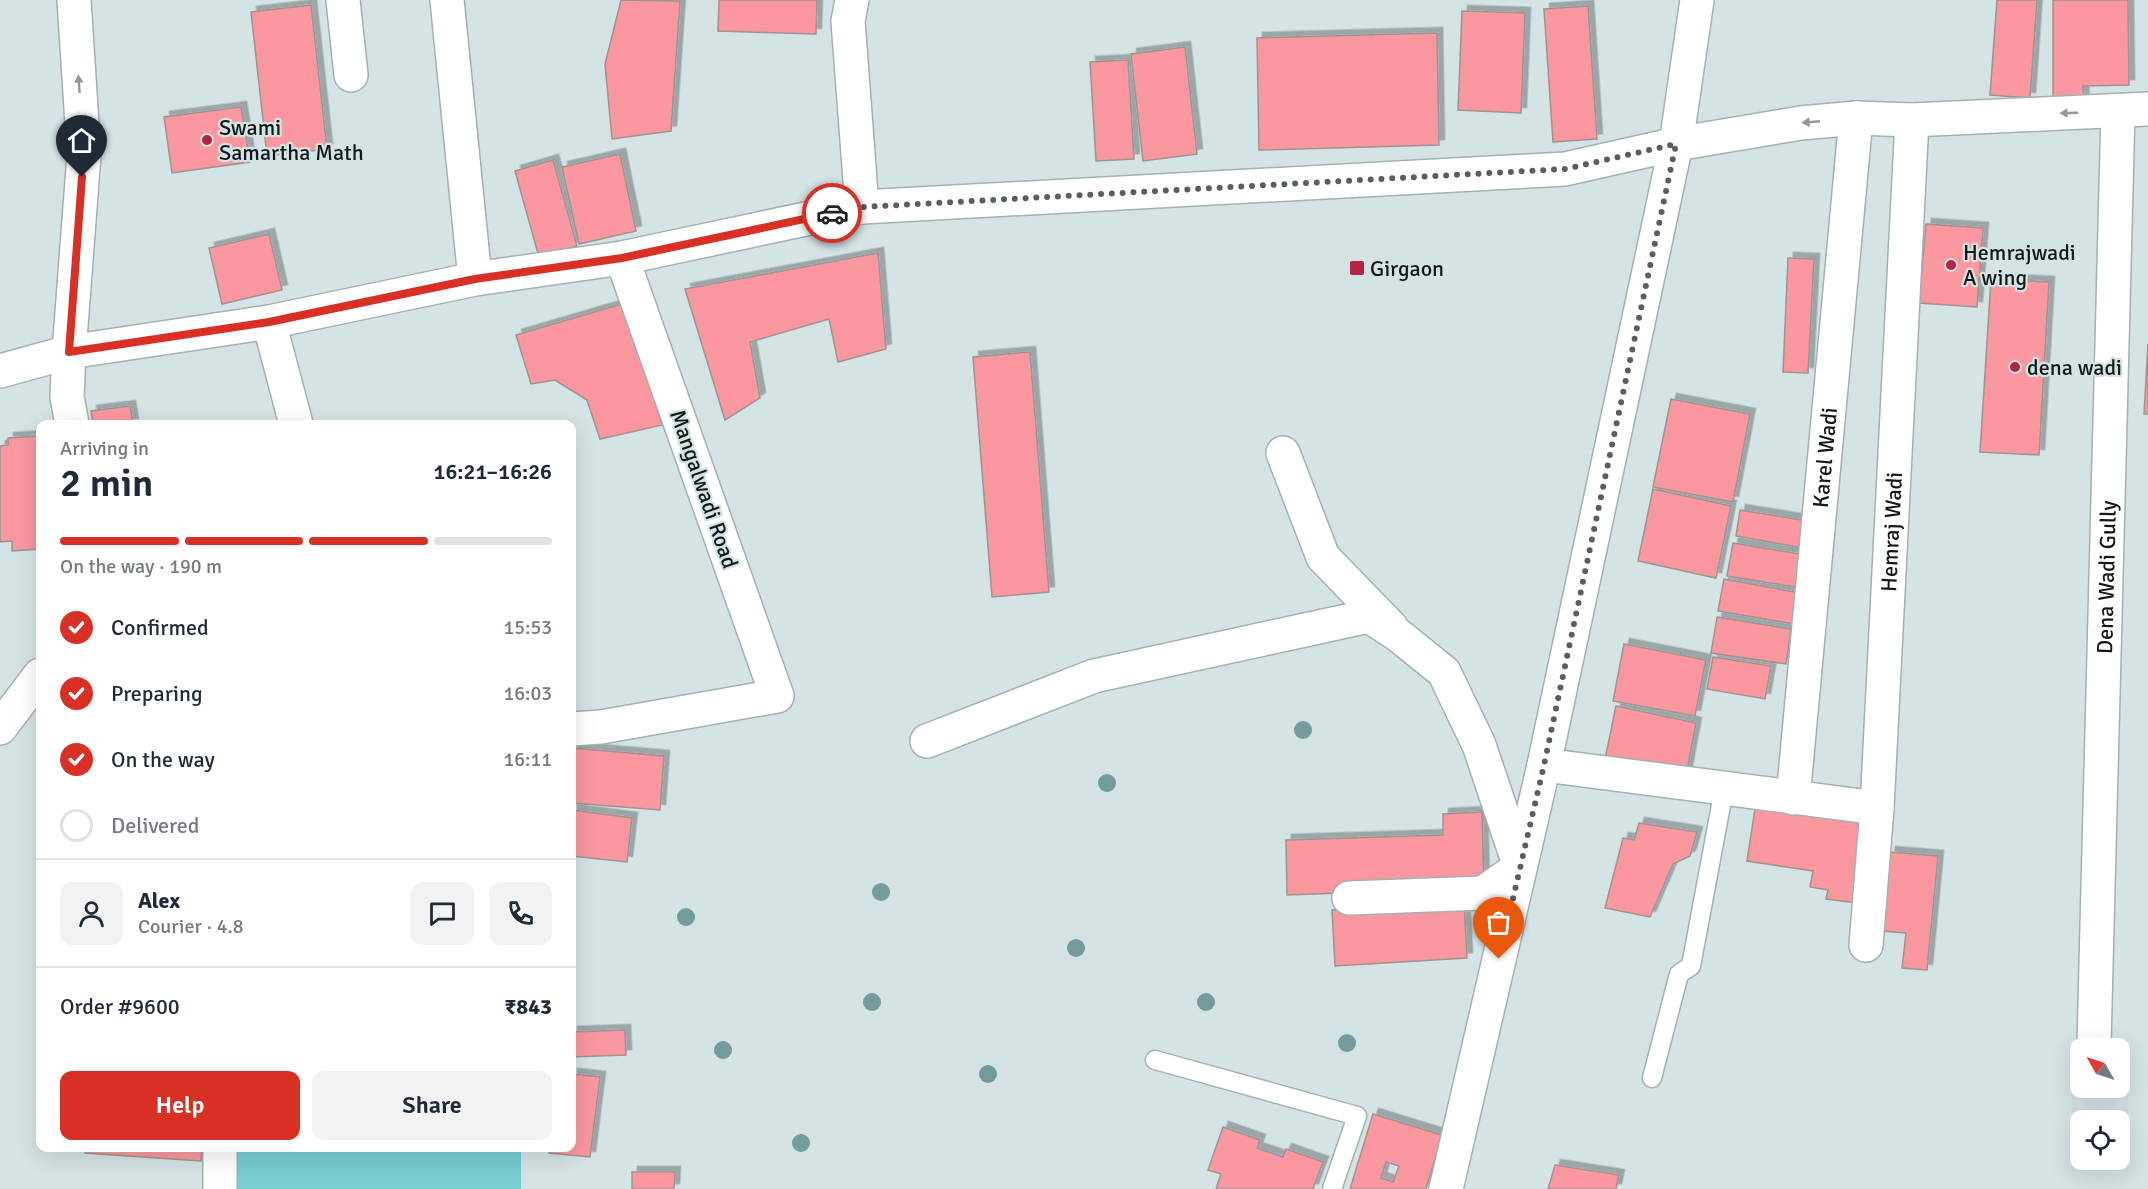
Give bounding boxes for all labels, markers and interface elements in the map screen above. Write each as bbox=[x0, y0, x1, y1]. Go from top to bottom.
one-way arrow bbox=[75, 75, 84, 94]
one-way arrow bbox=[2059, 109, 2078, 118]
place label: Swami Samartha Math bbox=[219, 114, 364, 166]
pin bbox=[56, 115, 107, 177]
one-way arrow bbox=[1801, 117, 1820, 127]
icon: home bbox=[65, 124, 98, 157]
marker: Swami Samartha Math bbox=[200, 133, 214, 147]
courier bbox=[802, 183, 862, 243]
icon: car bbox=[816, 197, 849, 230]
place label: Hemrajwadi A wing bbox=[1963, 239, 2076, 291]
place label: Girgaon bbox=[1370, 255, 1444, 282]
marker: Hemrajwadi A wing bbox=[1944, 258, 1958, 272]
marker: Girgaon bbox=[1348, 259, 1366, 277]
place label: dena wadi bbox=[2027, 354, 2122, 381]
marker: dena wadi bbox=[2008, 360, 2022, 374]
street label: Mangalwadi Road bbox=[664, 406, 744, 572]
street label: Karel Wadi bbox=[1806, 406, 1843, 509]
text: Arriving in bbox=[60, 436, 149, 461]
text: 16:21–16:26 bbox=[434, 458, 552, 485]
text: 2 min bbox=[60, 459, 153, 507]
street label: Hemraj Wadi bbox=[1875, 471, 1908, 592]
street label: Dena Wadi Gully bbox=[2091, 499, 2121, 654]
text: On the way · 190 m bbox=[60, 554, 222, 579]
icon: check bbox=[60, 611, 93, 644]
text: Confirmed bbox=[111, 614, 209, 641]
text: 15:53 bbox=[503, 615, 552, 640]
icon: check bbox=[60, 677, 93, 710]
text: Preparing bbox=[111, 680, 203, 707]
text: 16:03 bbox=[503, 681, 552, 706]
icon: check bbox=[60, 743, 93, 776]
text: On the way bbox=[111, 746, 215, 773]
text: 16:11 bbox=[503, 747, 552, 772]
text: Delivered bbox=[111, 812, 199, 839]
button: person bbox=[60, 882, 123, 945]
button: chat bbox=[411, 882, 474, 945]
button: phone bbox=[489, 882, 552, 945]
text: Alex bbox=[138, 887, 180, 914]
pin bbox=[1473, 897, 1524, 959]
icon: bag bbox=[1482, 906, 1515, 939]
text: Courier · 4.8 bbox=[138, 914, 244, 939]
text: Order #9600 bbox=[60, 993, 180, 1020]
text: ₹843 bbox=[504, 993, 552, 1020]
north arrow bbox=[2070, 1038, 2130, 1098]
map controls bbox=[2070, 1038, 2130, 1170]
button: Help bbox=[60, 1071, 300, 1140]
button: Share bbox=[312, 1071, 552, 1140]
button: locate bbox=[2070, 1110, 2130, 1170]

